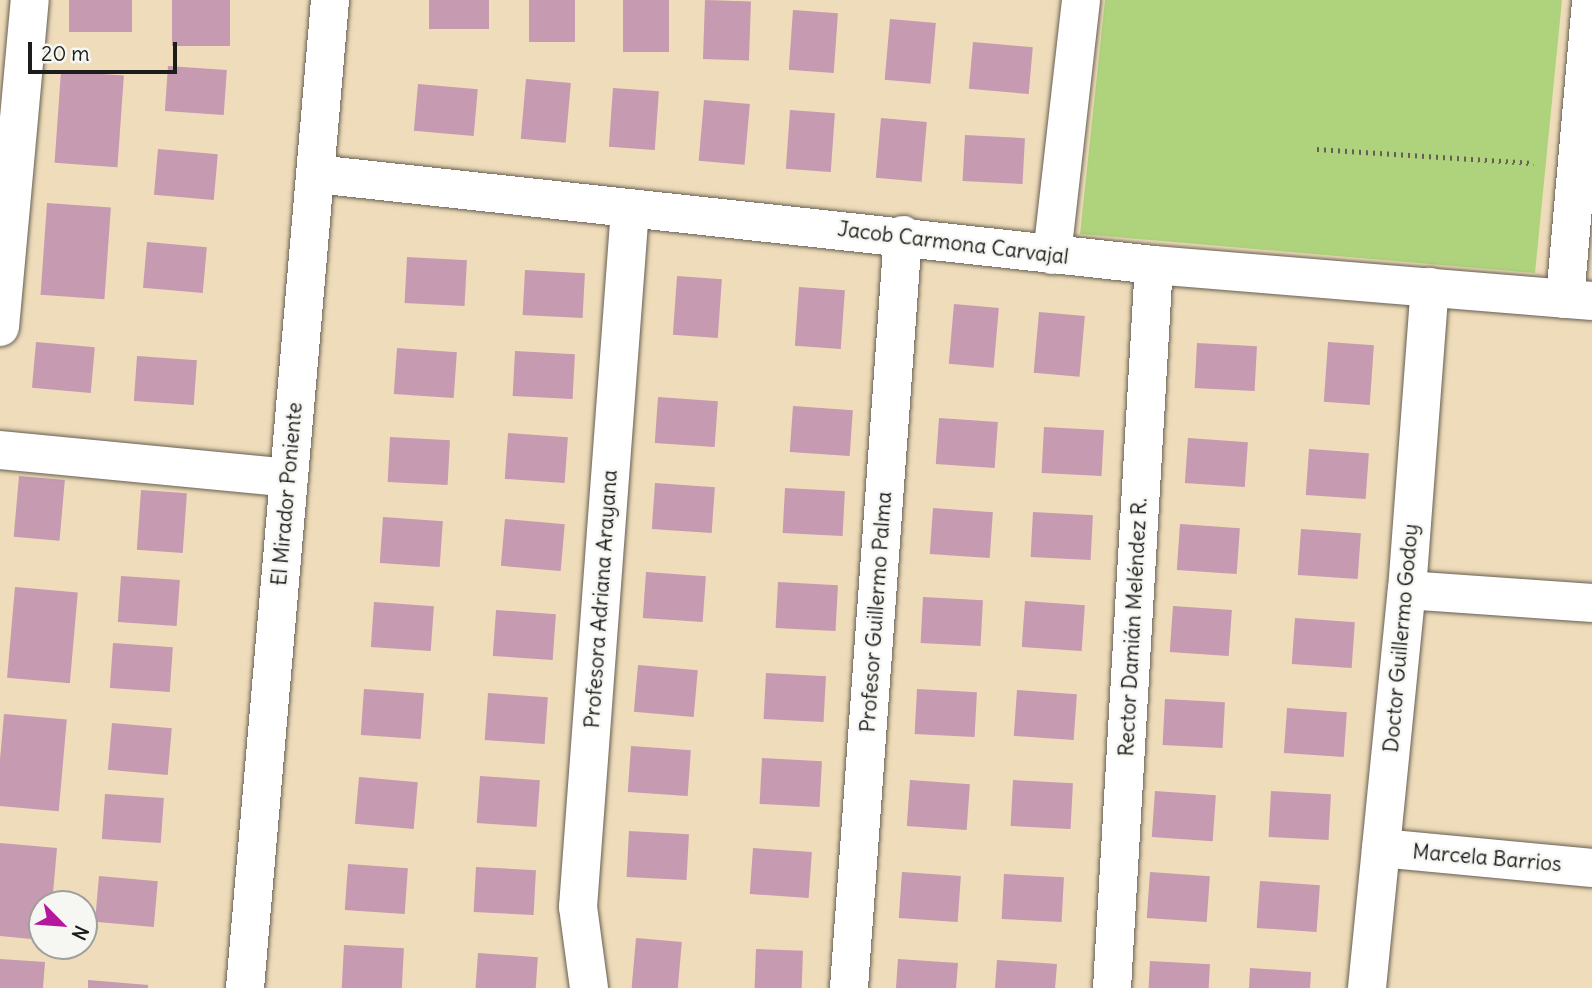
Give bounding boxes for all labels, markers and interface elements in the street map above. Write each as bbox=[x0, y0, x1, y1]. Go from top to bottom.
scale bar bbox=[32, 28, 180, 72]
text: 20 m bbox=[41, 40, 90, 67]
street label: Jacob Carmona Carvajal bbox=[836, 216, 1070, 270]
street label: El Mirador Poniente bbox=[266, 401, 308, 587]
street label: Profesora Adriana Arayana bbox=[579, 469, 623, 729]
street label: Profesor Guillermo Palma bbox=[855, 491, 897, 733]
street label: Rector Damián Meléndez R. bbox=[1114, 497, 1152, 757]
street label: Doctor Guillermo Godoy bbox=[1378, 523, 1424, 753]
street label: Marcela Barrios bbox=[1411, 839, 1563, 877]
north arrow bbox=[28, 890, 98, 960]
text: N bbox=[67, 922, 94, 944]

